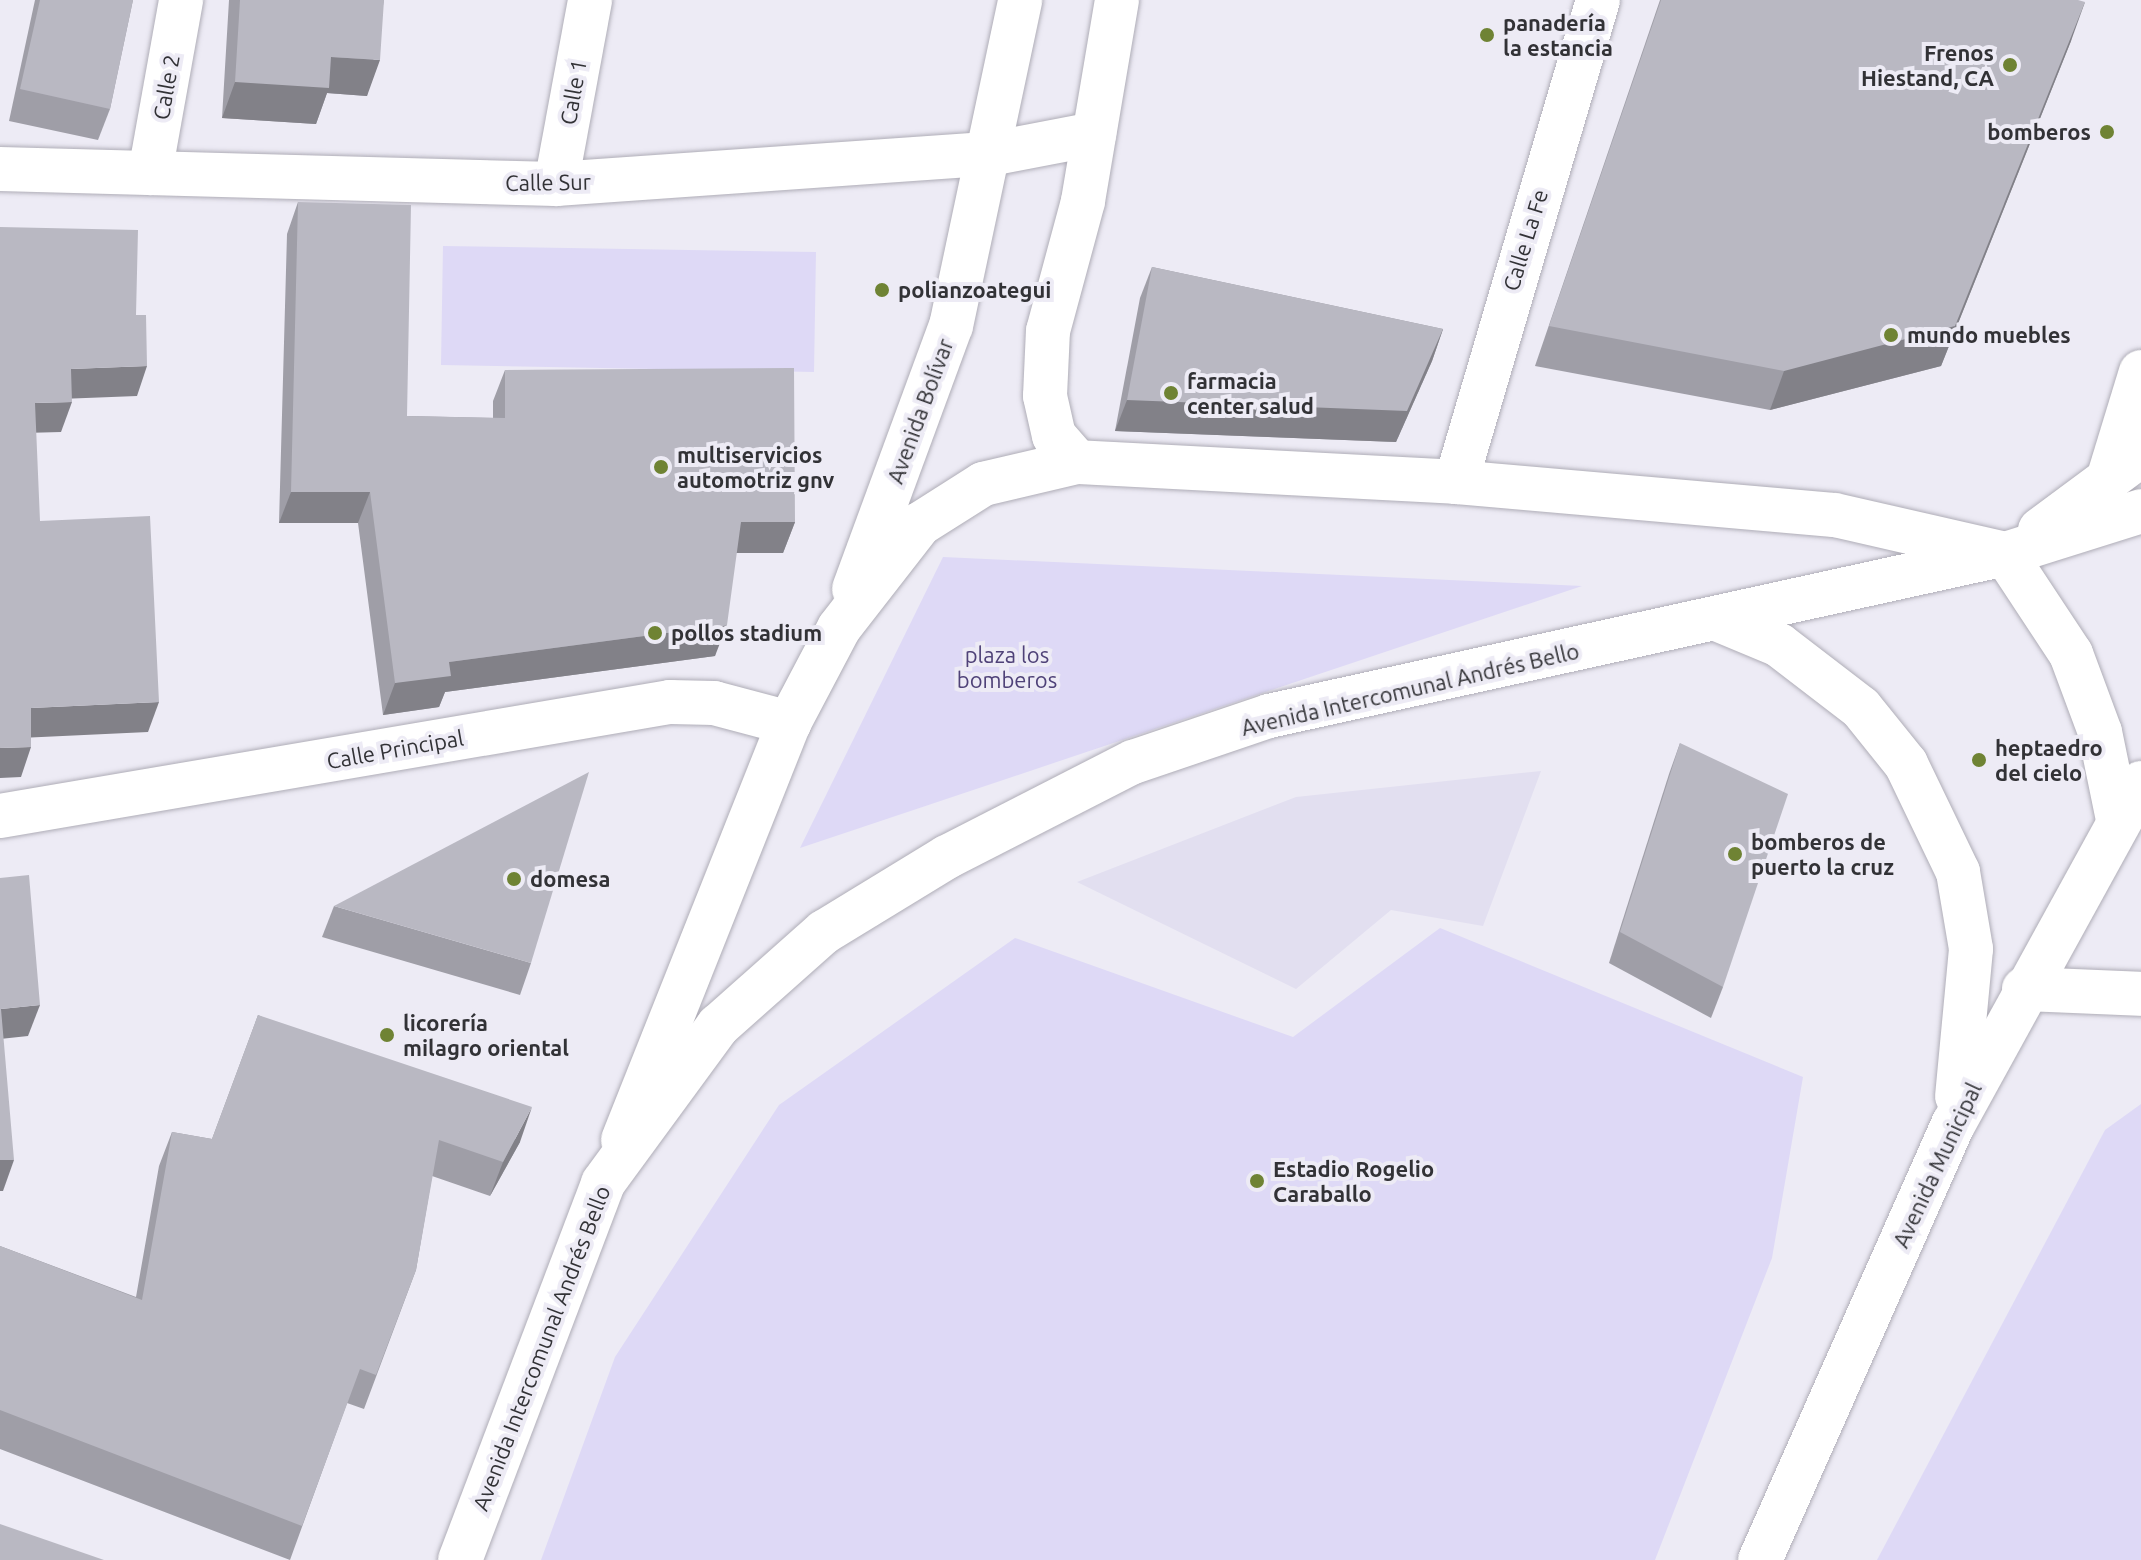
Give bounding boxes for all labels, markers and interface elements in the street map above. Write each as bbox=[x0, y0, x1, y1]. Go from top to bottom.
place label: panadería la estancia bbox=[1503, 9, 1613, 60]
marker: panadería la estancia bbox=[1478, 26, 1496, 44]
place label: Frenos Hiestand, CA bbox=[1861, 39, 1994, 90]
street label: Calle 2 bbox=[147, 52, 185, 122]
marker: Frenos Hiestand, CA bbox=[2001, 56, 2019, 74]
street label: Calle 1 bbox=[554, 57, 592, 127]
place label: bomberos bbox=[1987, 119, 2091, 145]
marker: bomberos bbox=[2098, 123, 2116, 141]
street label: Calle Sur bbox=[505, 168, 591, 196]
street label: Calle La Fe bbox=[1497, 186, 1553, 294]
place label: polianzoategui bbox=[898, 277, 1051, 303]
marker: polianzoategui bbox=[873, 281, 891, 299]
place label: mundo muebles bbox=[1907, 322, 2071, 348]
marker: mundo muebles bbox=[1882, 326, 1900, 344]
street label: Avenida Bolívar bbox=[882, 335, 958, 487]
place label: farmacia center salud bbox=[1187, 367, 1314, 418]
marker: farmacia center salud bbox=[1162, 384, 1180, 402]
place label: multiservicios automotriz gnv bbox=[677, 441, 834, 492]
marker: multiservicios automotriz gnv bbox=[652, 458, 670, 476]
place label: pollos stadium bbox=[671, 620, 822, 646]
marker: pollos stadium bbox=[646, 624, 664, 642]
street label: Avenida Intercomunal Andrés Bello bbox=[1239, 637, 1581, 741]
park label: plaza los bomberos bbox=[957, 641, 1057, 692]
street label: Calle Principal bbox=[325, 724, 465, 774]
place label: heptaedro del cielo bbox=[1995, 734, 2103, 786]
marker: heptaedro del cielo bbox=[1970, 751, 1988, 769]
place label: bomberos de puerto la cruz bbox=[1751, 828, 1894, 880]
marker: bomberos de puerto la cruz bbox=[1726, 845, 1744, 863]
place label: domesa bbox=[530, 866, 610, 892]
marker: domesa bbox=[505, 870, 523, 888]
place label: licorería milagro oriental bbox=[403, 1009, 569, 1060]
marker: licorería milagro oriental bbox=[378, 1026, 396, 1044]
street label: Avenida Municipal bbox=[1887, 1078, 1987, 1252]
place label: Estadio Rogelio Caraballo bbox=[1273, 1155, 1434, 1206]
marker: Estadio Rogelio Caraballo bbox=[1248, 1172, 1266, 1190]
street label: Avenida Intercomunal Andrés Bello bbox=[467, 1182, 615, 1514]

